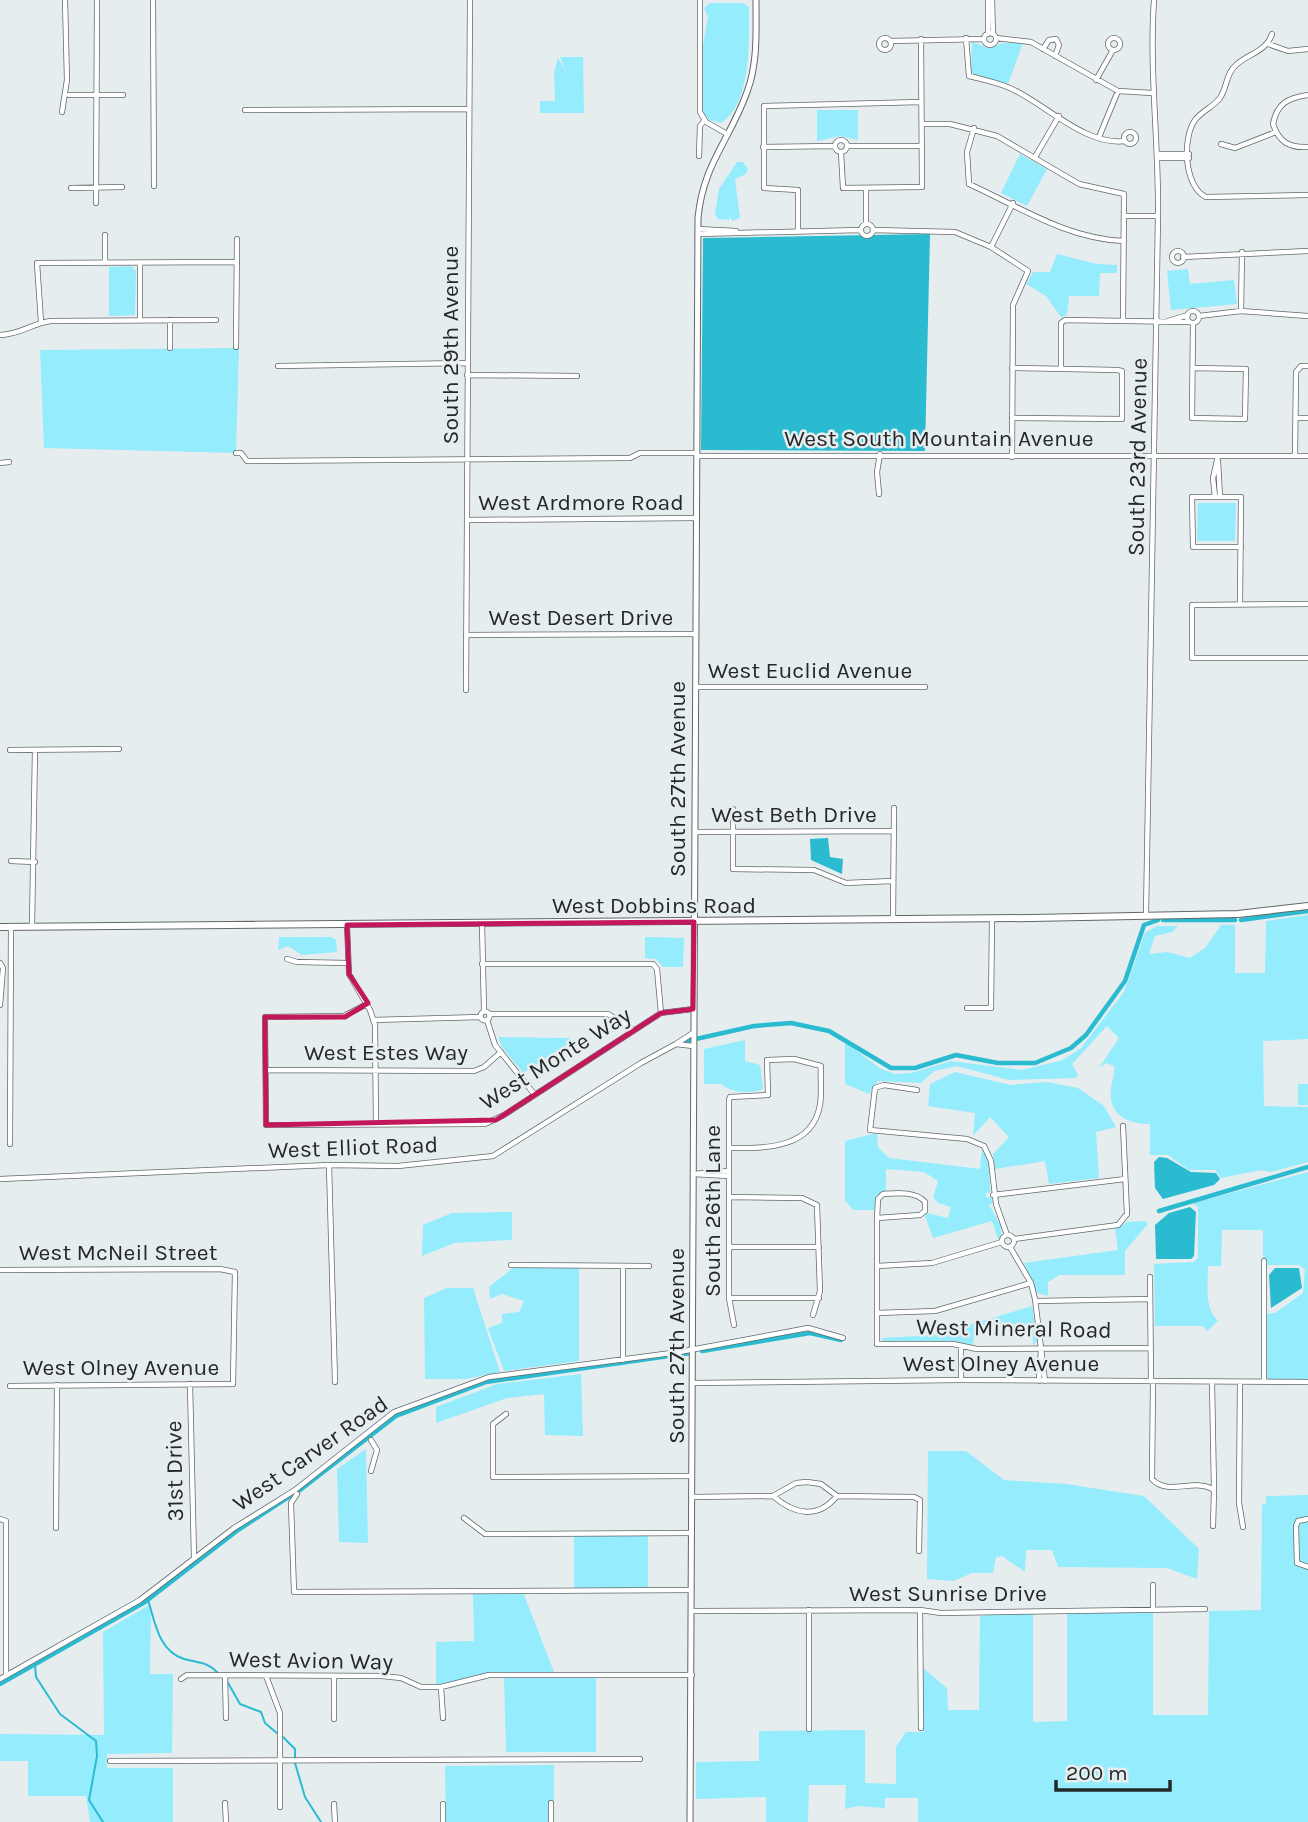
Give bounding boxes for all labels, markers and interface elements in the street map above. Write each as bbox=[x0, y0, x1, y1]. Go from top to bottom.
street label: South 29th Avenue bbox=[437, 246, 464, 444]
street label: South 23rd Avenue bbox=[1122, 358, 1153, 556]
street label: West South Mountain Avenue bbox=[784, 425, 1094, 452]
street label: West Ardmore Road bbox=[478, 489, 684, 516]
street label: West Desert Drive bbox=[489, 604, 673, 631]
street label: West Euclid Avenue bbox=[708, 657, 912, 684]
street label: South 27th Avenue bbox=[664, 681, 691, 877]
street label: West Beth Drive bbox=[711, 801, 877, 828]
street label: West Dobbins Road bbox=[552, 892, 756, 919]
street label: West Monte Way bbox=[475, 1001, 636, 1116]
street label: West Estes Way bbox=[304, 1039, 468, 1066]
street label: South 26th Lane bbox=[699, 1125, 726, 1297]
street label: West Elliot Road bbox=[268, 1131, 438, 1164]
street label: West McNeil Street bbox=[19, 1239, 218, 1266]
street label: South 27th Avenue bbox=[663, 1248, 690, 1444]
street label: West Mineral Road bbox=[916, 1313, 1112, 1344]
street label: West Olney Avenue bbox=[903, 1350, 1099, 1377]
street label: West Olney Avenue bbox=[23, 1354, 219, 1381]
street label: West Carver Road bbox=[228, 1390, 393, 1517]
street label: 31st Drive bbox=[160, 1420, 189, 1522]
street label: West Sunrise Drive bbox=[849, 1580, 1047, 1607]
street label: West Avion Way bbox=[229, 1646, 394, 1675]
scale bar bbox=[1056, 1748, 1170, 1792]
text: 200 m bbox=[1066, 1761, 1128, 1785]

